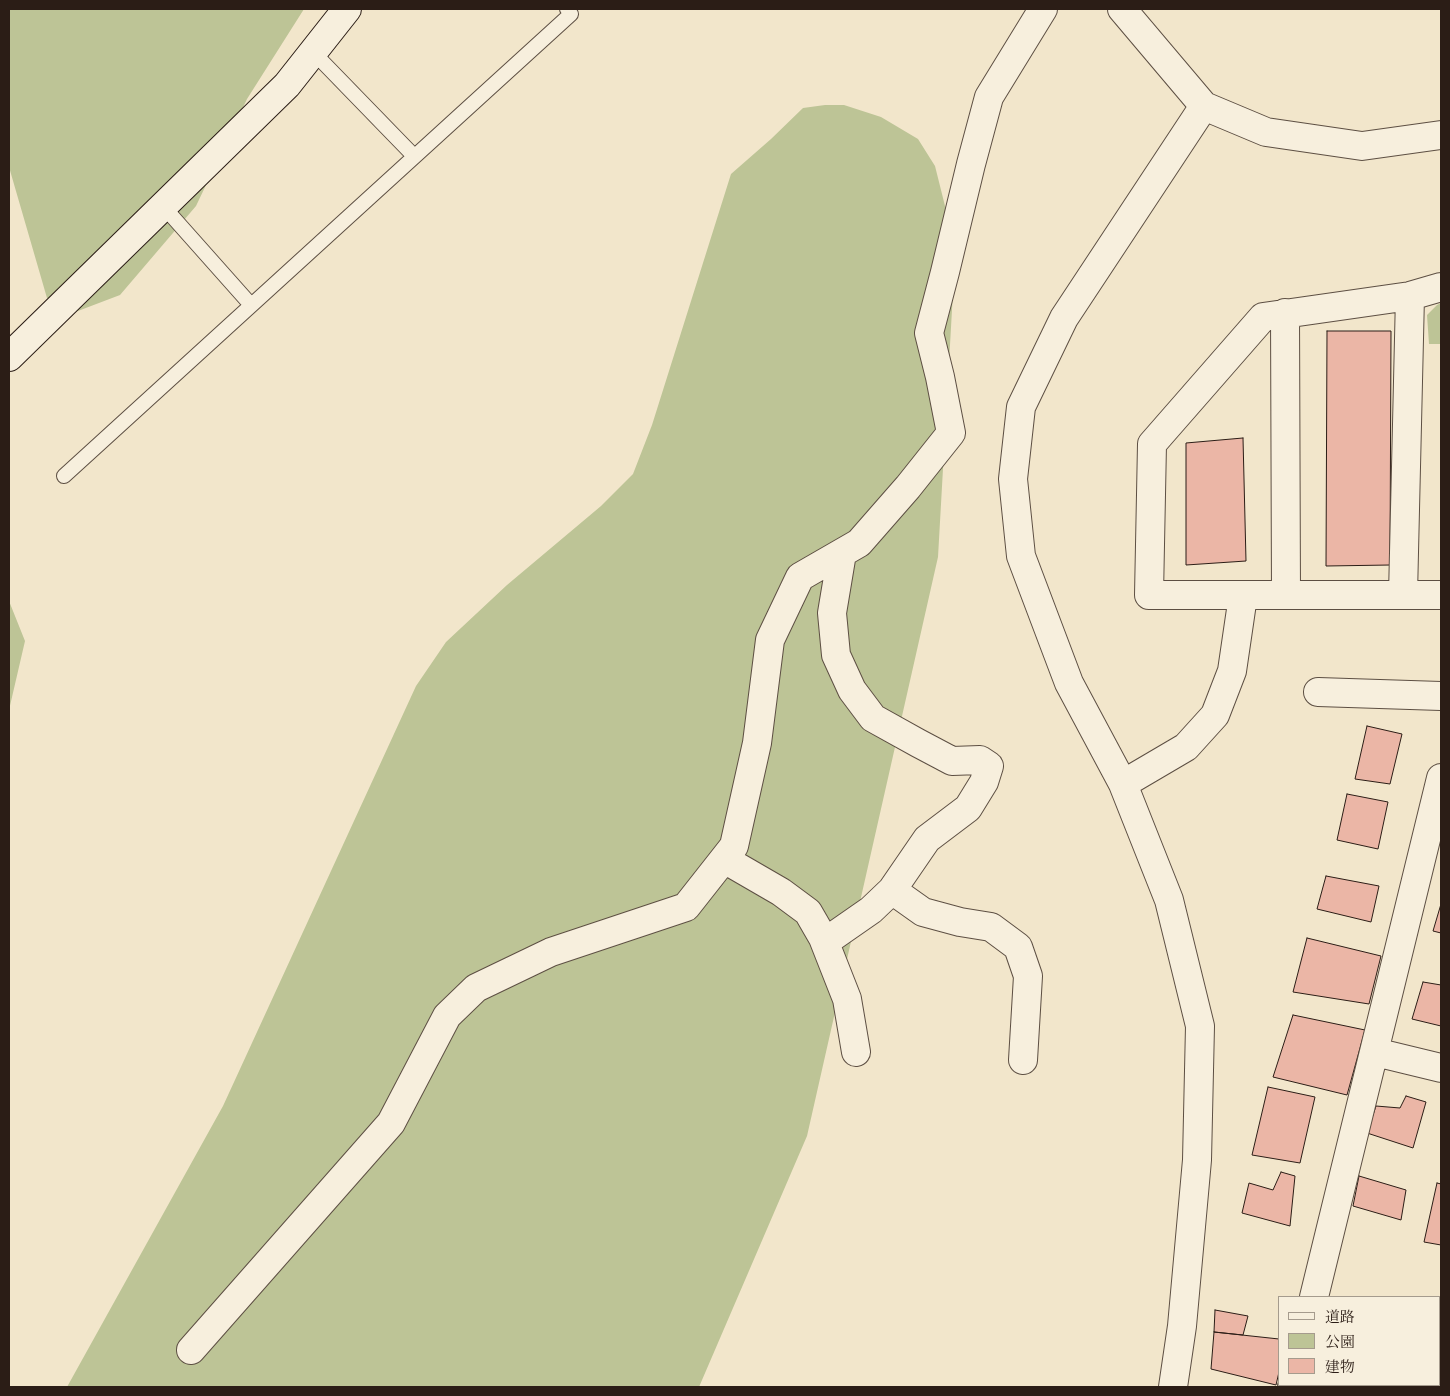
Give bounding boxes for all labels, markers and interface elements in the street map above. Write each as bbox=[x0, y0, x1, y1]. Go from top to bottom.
legend bbox=[1278, 1296, 1440, 1386]
text: 道路 bbox=[1325, 1307, 1355, 1327]
text: 公園 bbox=[1325, 1332, 1355, 1352]
text: 建物 bbox=[1325, 1357, 1355, 1377]

